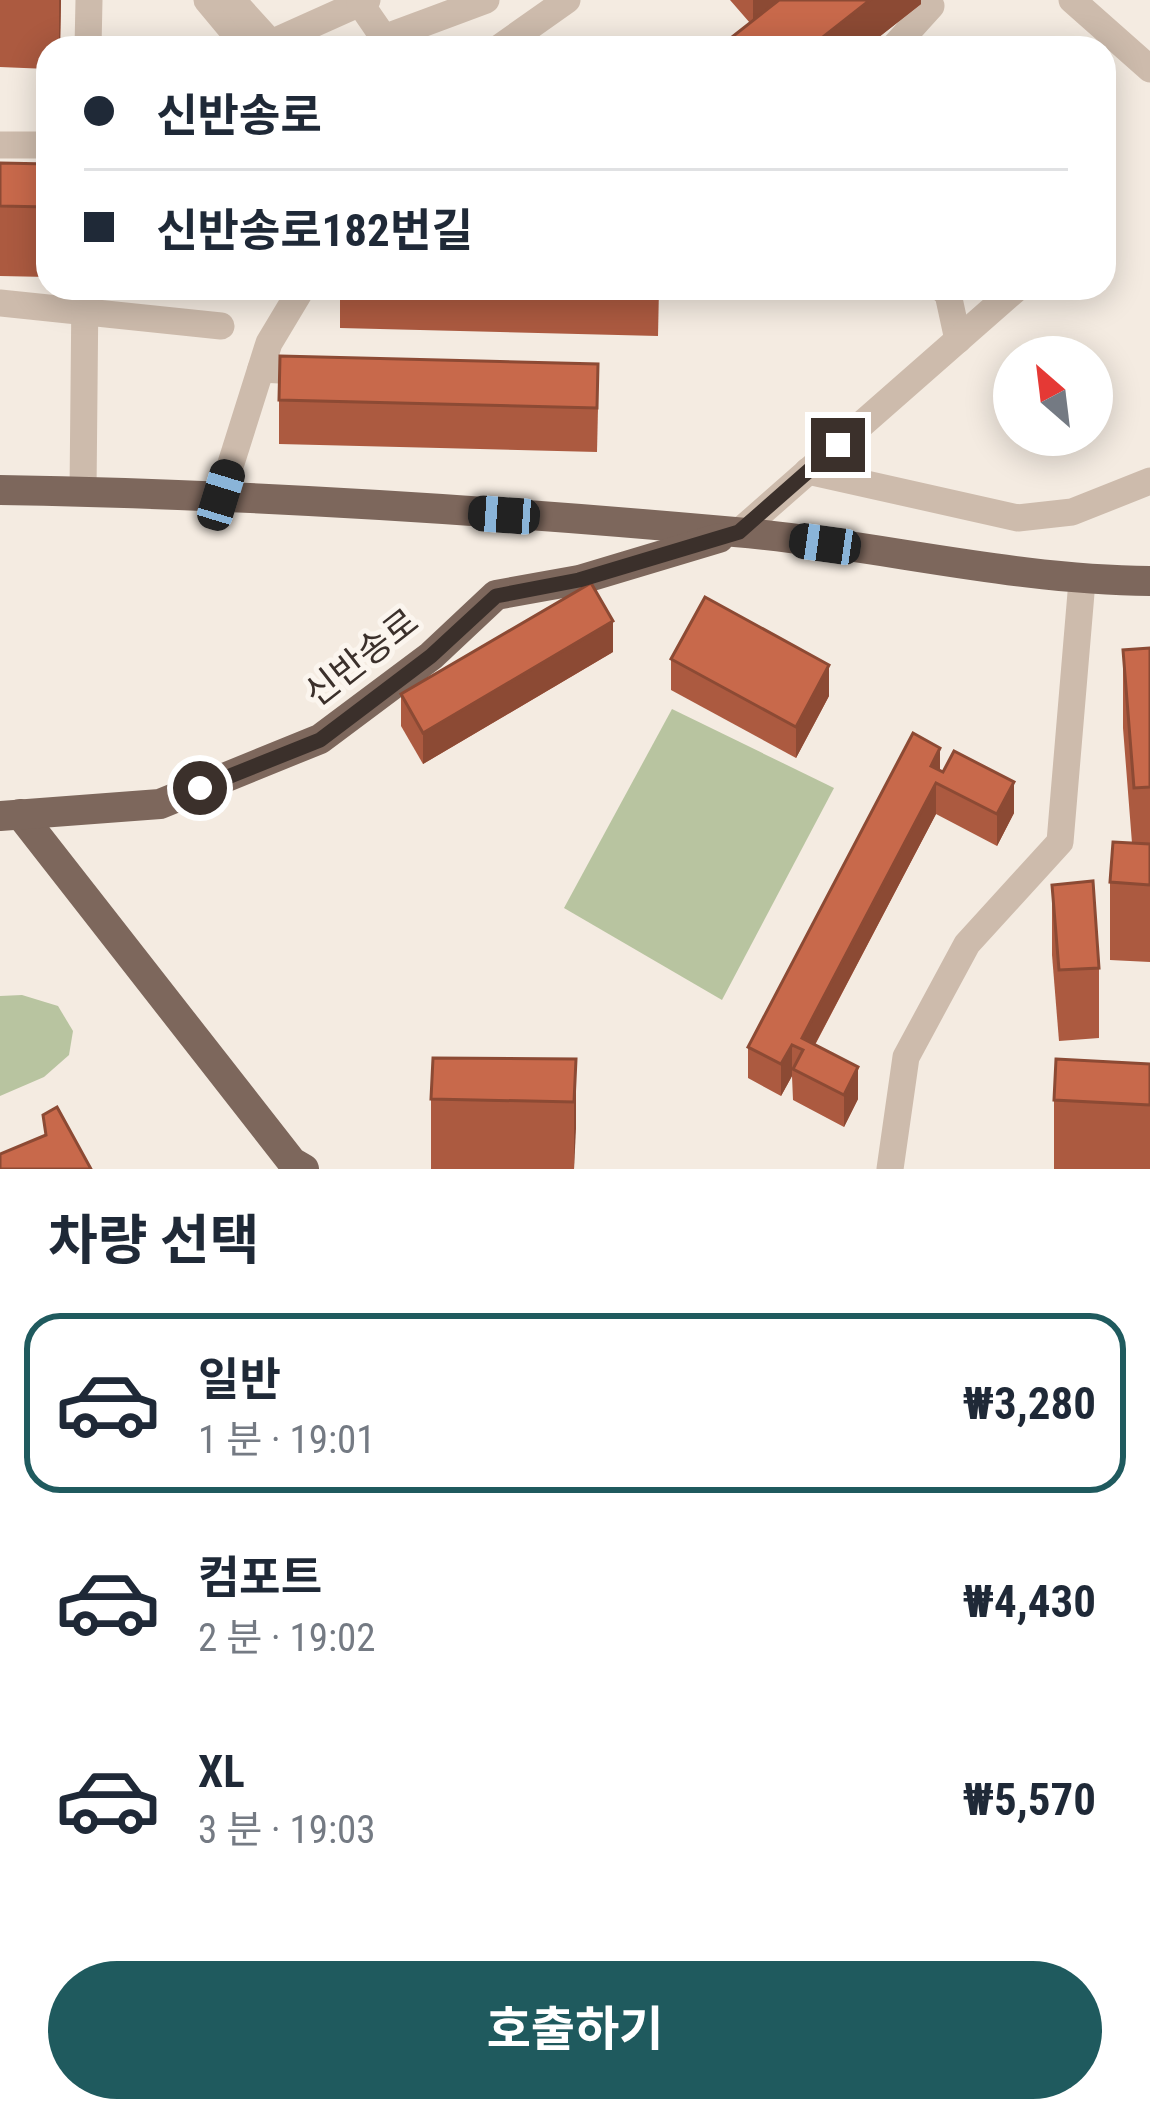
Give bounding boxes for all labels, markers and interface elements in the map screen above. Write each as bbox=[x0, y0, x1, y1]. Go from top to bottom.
text: 신반송로 bbox=[156, 89, 322, 142]
text: 신반송로182번길 bbox=[156, 204, 473, 257]
north arrow bbox=[993, 336, 1113, 456]
map controls bbox=[993, 336, 1113, 456]
route end bbox=[811, 418, 865, 472]
car bbox=[193, 455, 249, 535]
car bbox=[467, 495, 541, 535]
car bbox=[787, 521, 863, 567]
street label: 신반송로 bbox=[296, 600, 427, 715]
route start bbox=[173, 761, 227, 815]
text: 차량 선택 bbox=[48, 1209, 259, 1272]
icon: car bbox=[54, 1349, 162, 1457]
text: 일반 bbox=[198, 1353, 281, 1406]
text: ₩3,280 bbox=[962, 1377, 1096, 1430]
text: 1 분 · 19:01 bbox=[198, 1417, 376, 1463]
icon: car bbox=[54, 1547, 162, 1655]
text: 컴포트 bbox=[198, 1551, 322, 1604]
text: ₩4,430 bbox=[962, 1575, 1096, 1628]
text: 2 분 · 19:02 bbox=[198, 1615, 376, 1661]
icon: car bbox=[54, 1745, 162, 1853]
text: XL bbox=[198, 1745, 245, 1798]
text: ₩5,570 bbox=[962, 1773, 1096, 1826]
text: 3 분 · 19:03 bbox=[198, 1807, 376, 1853]
button: 호출하기 bbox=[48, 1961, 1102, 2099]

